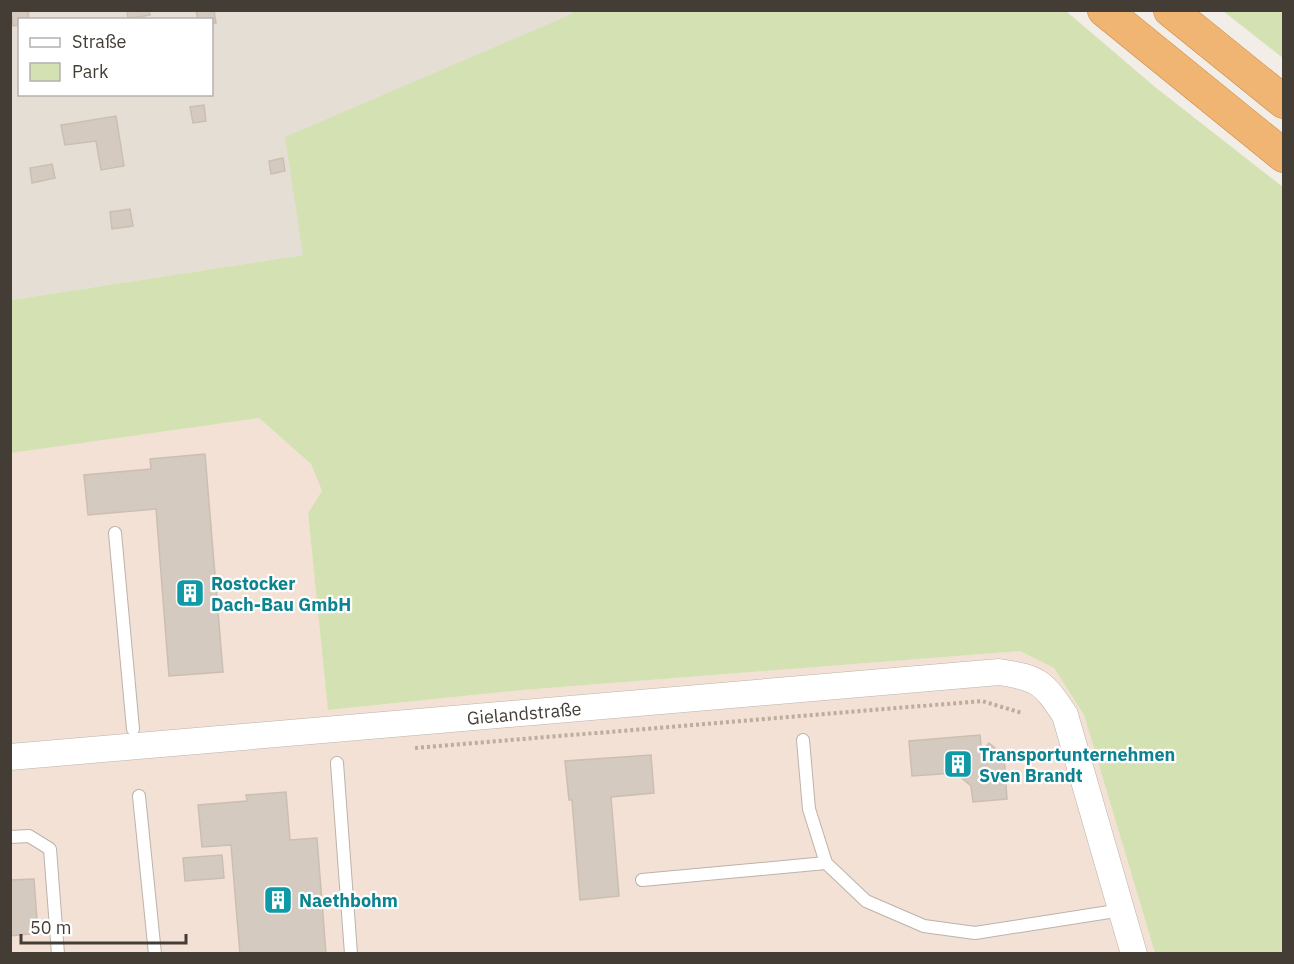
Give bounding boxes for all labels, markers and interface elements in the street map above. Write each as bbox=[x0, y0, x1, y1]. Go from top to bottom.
legend bbox=[18, 18, 213, 96]
text: Straße bbox=[72, 30, 126, 53]
text: Park bbox=[72, 60, 109, 83]
place label: Rostocker Dach-Bau GmbH bbox=[211, 572, 351, 616]
building icon: Rostocker Dach-Bau GmbH bbox=[174, 577, 206, 609]
street label: Gielandstraße bbox=[466, 696, 582, 729]
place label: Transportunternehmen Sven Brandt bbox=[979, 743, 1175, 787]
building icon: Transportunternehmen Sven Brandt bbox=[942, 748, 974, 780]
building icon: Naethbohm bbox=[262, 884, 294, 916]
place label: Naethbohm bbox=[299, 889, 398, 912]
scale bar bbox=[21, 907, 186, 945]
text: 50 m bbox=[30, 916, 72, 939]

